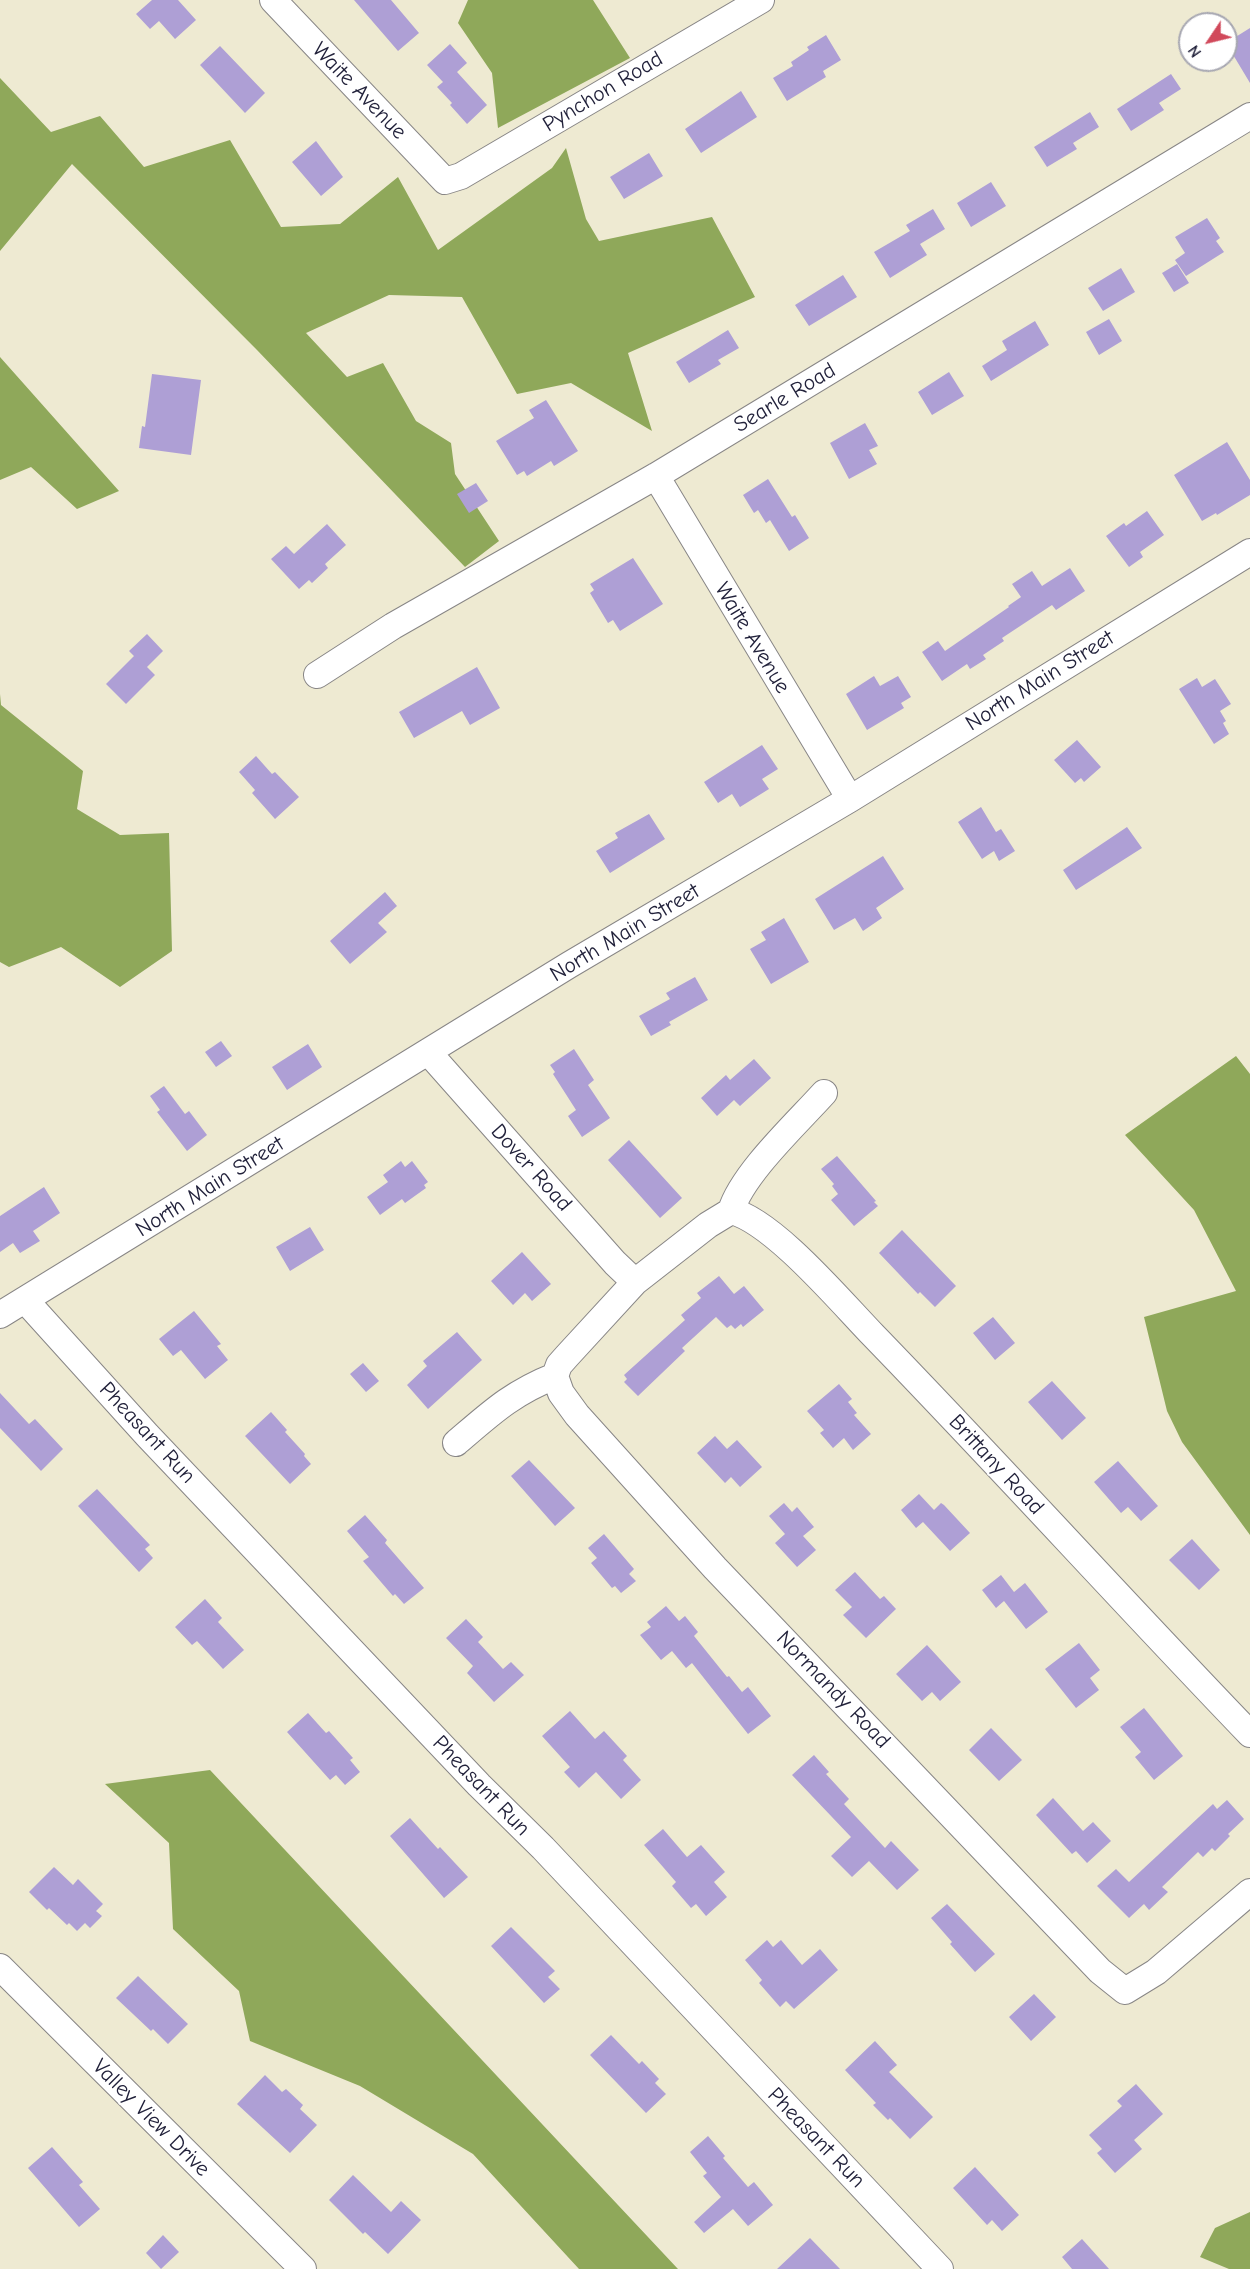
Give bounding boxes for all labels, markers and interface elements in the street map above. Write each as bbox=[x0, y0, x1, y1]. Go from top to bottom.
north arrow bbox=[1178, 12, 1238, 72]
street label: Waite Avenue bbox=[306, 37, 412, 145]
text: N bbox=[1185, 42, 1205, 61]
street label: Pynchon Road bbox=[538, 46, 668, 138]
street label: Searle Road bbox=[729, 357, 841, 439]
street label: Waite Avenue bbox=[709, 578, 795, 698]
street label: North Main Street bbox=[961, 625, 1119, 737]
street label: North Main Street bbox=[545, 878, 705, 988]
street label: Dover Road bbox=[485, 1119, 577, 1217]
street label: North Main Street bbox=[131, 1131, 289, 1243]
street label: Pheasant Run bbox=[93, 1377, 201, 1489]
street label: Brittany Road bbox=[943, 1409, 1049, 1521]
street label: Normandy Road bbox=[770, 1626, 896, 1754]
street label: Pheasant Run bbox=[427, 1730, 535, 1842]
street label: Valley View Drive bbox=[87, 2054, 215, 2182]
street label: Pheasant Run bbox=[762, 2082, 870, 2194]

